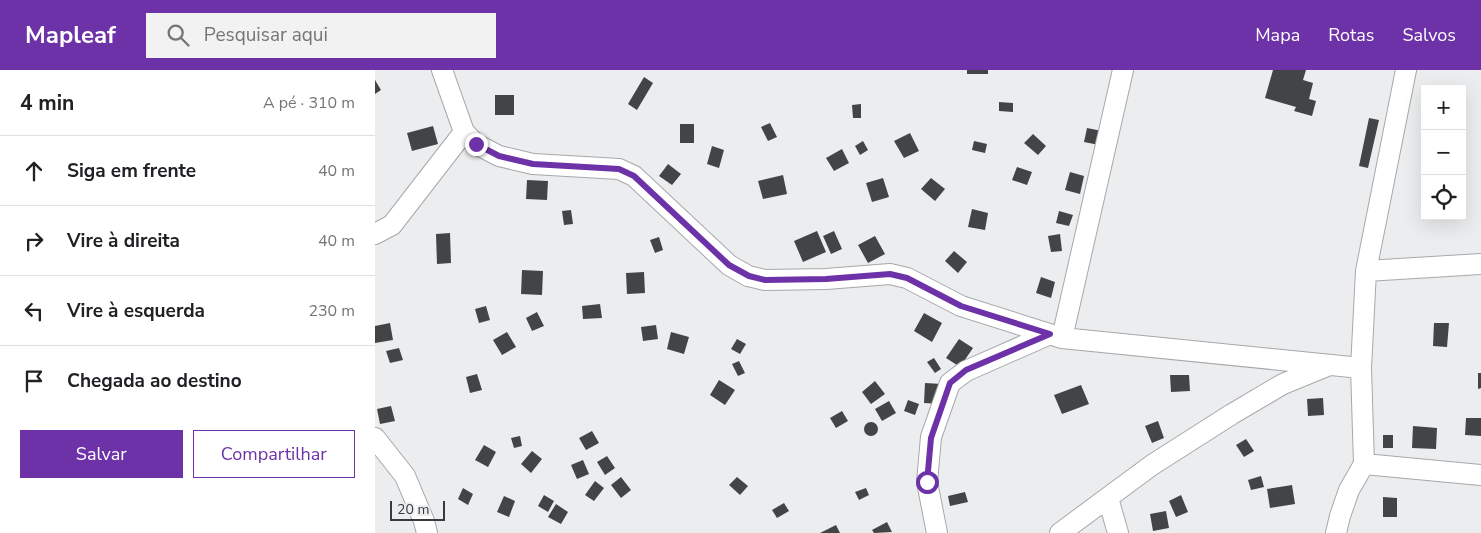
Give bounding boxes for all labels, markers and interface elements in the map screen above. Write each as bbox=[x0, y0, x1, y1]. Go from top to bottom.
search box bbox=[146, 13, 496, 58]
text: Mapleaf bbox=[25, 19, 116, 51]
icon: search bbox=[164, 21, 192, 49]
text: Pesquisar aqui bbox=[204, 22, 328, 48]
text: Mapa bbox=[1255, 23, 1300, 47]
text: Rotas bbox=[1328, 23, 1374, 47]
text: Salvos bbox=[1402, 23, 1456, 47]
map controls bbox=[1421, 85, 1466, 220]
button: + bbox=[1421, 85, 1466, 130]
text: 4 min bbox=[20, 89, 74, 117]
text: A pé · 310 m bbox=[263, 92, 355, 114]
button: − bbox=[1421, 130, 1466, 175]
route end bbox=[465, 133, 488, 156]
icon: ahead bbox=[20, 157, 48, 185]
text: Siga em frente bbox=[67, 158, 196, 184]
text: 40 m bbox=[318, 160, 355, 182]
button: locate bbox=[1421, 175, 1466, 220]
icon: right bbox=[20, 227, 48, 255]
text: Vire à direita bbox=[67, 228, 180, 254]
text: 40 m bbox=[318, 230, 355, 252]
icon: left bbox=[20, 297, 48, 325]
text: Vire à esquerda bbox=[67, 298, 205, 324]
text: 230 m bbox=[308, 300, 355, 322]
icon: arrive bbox=[20, 367, 48, 395]
text: Chegada ao destino bbox=[67, 368, 242, 394]
button: Salvar bbox=[20, 430, 183, 478]
button: Compartilhar bbox=[193, 430, 355, 478]
route start bbox=[916, 471, 939, 494]
scale bar bbox=[390, 498, 445, 521]
text: 20 m bbox=[397, 500, 429, 519]

